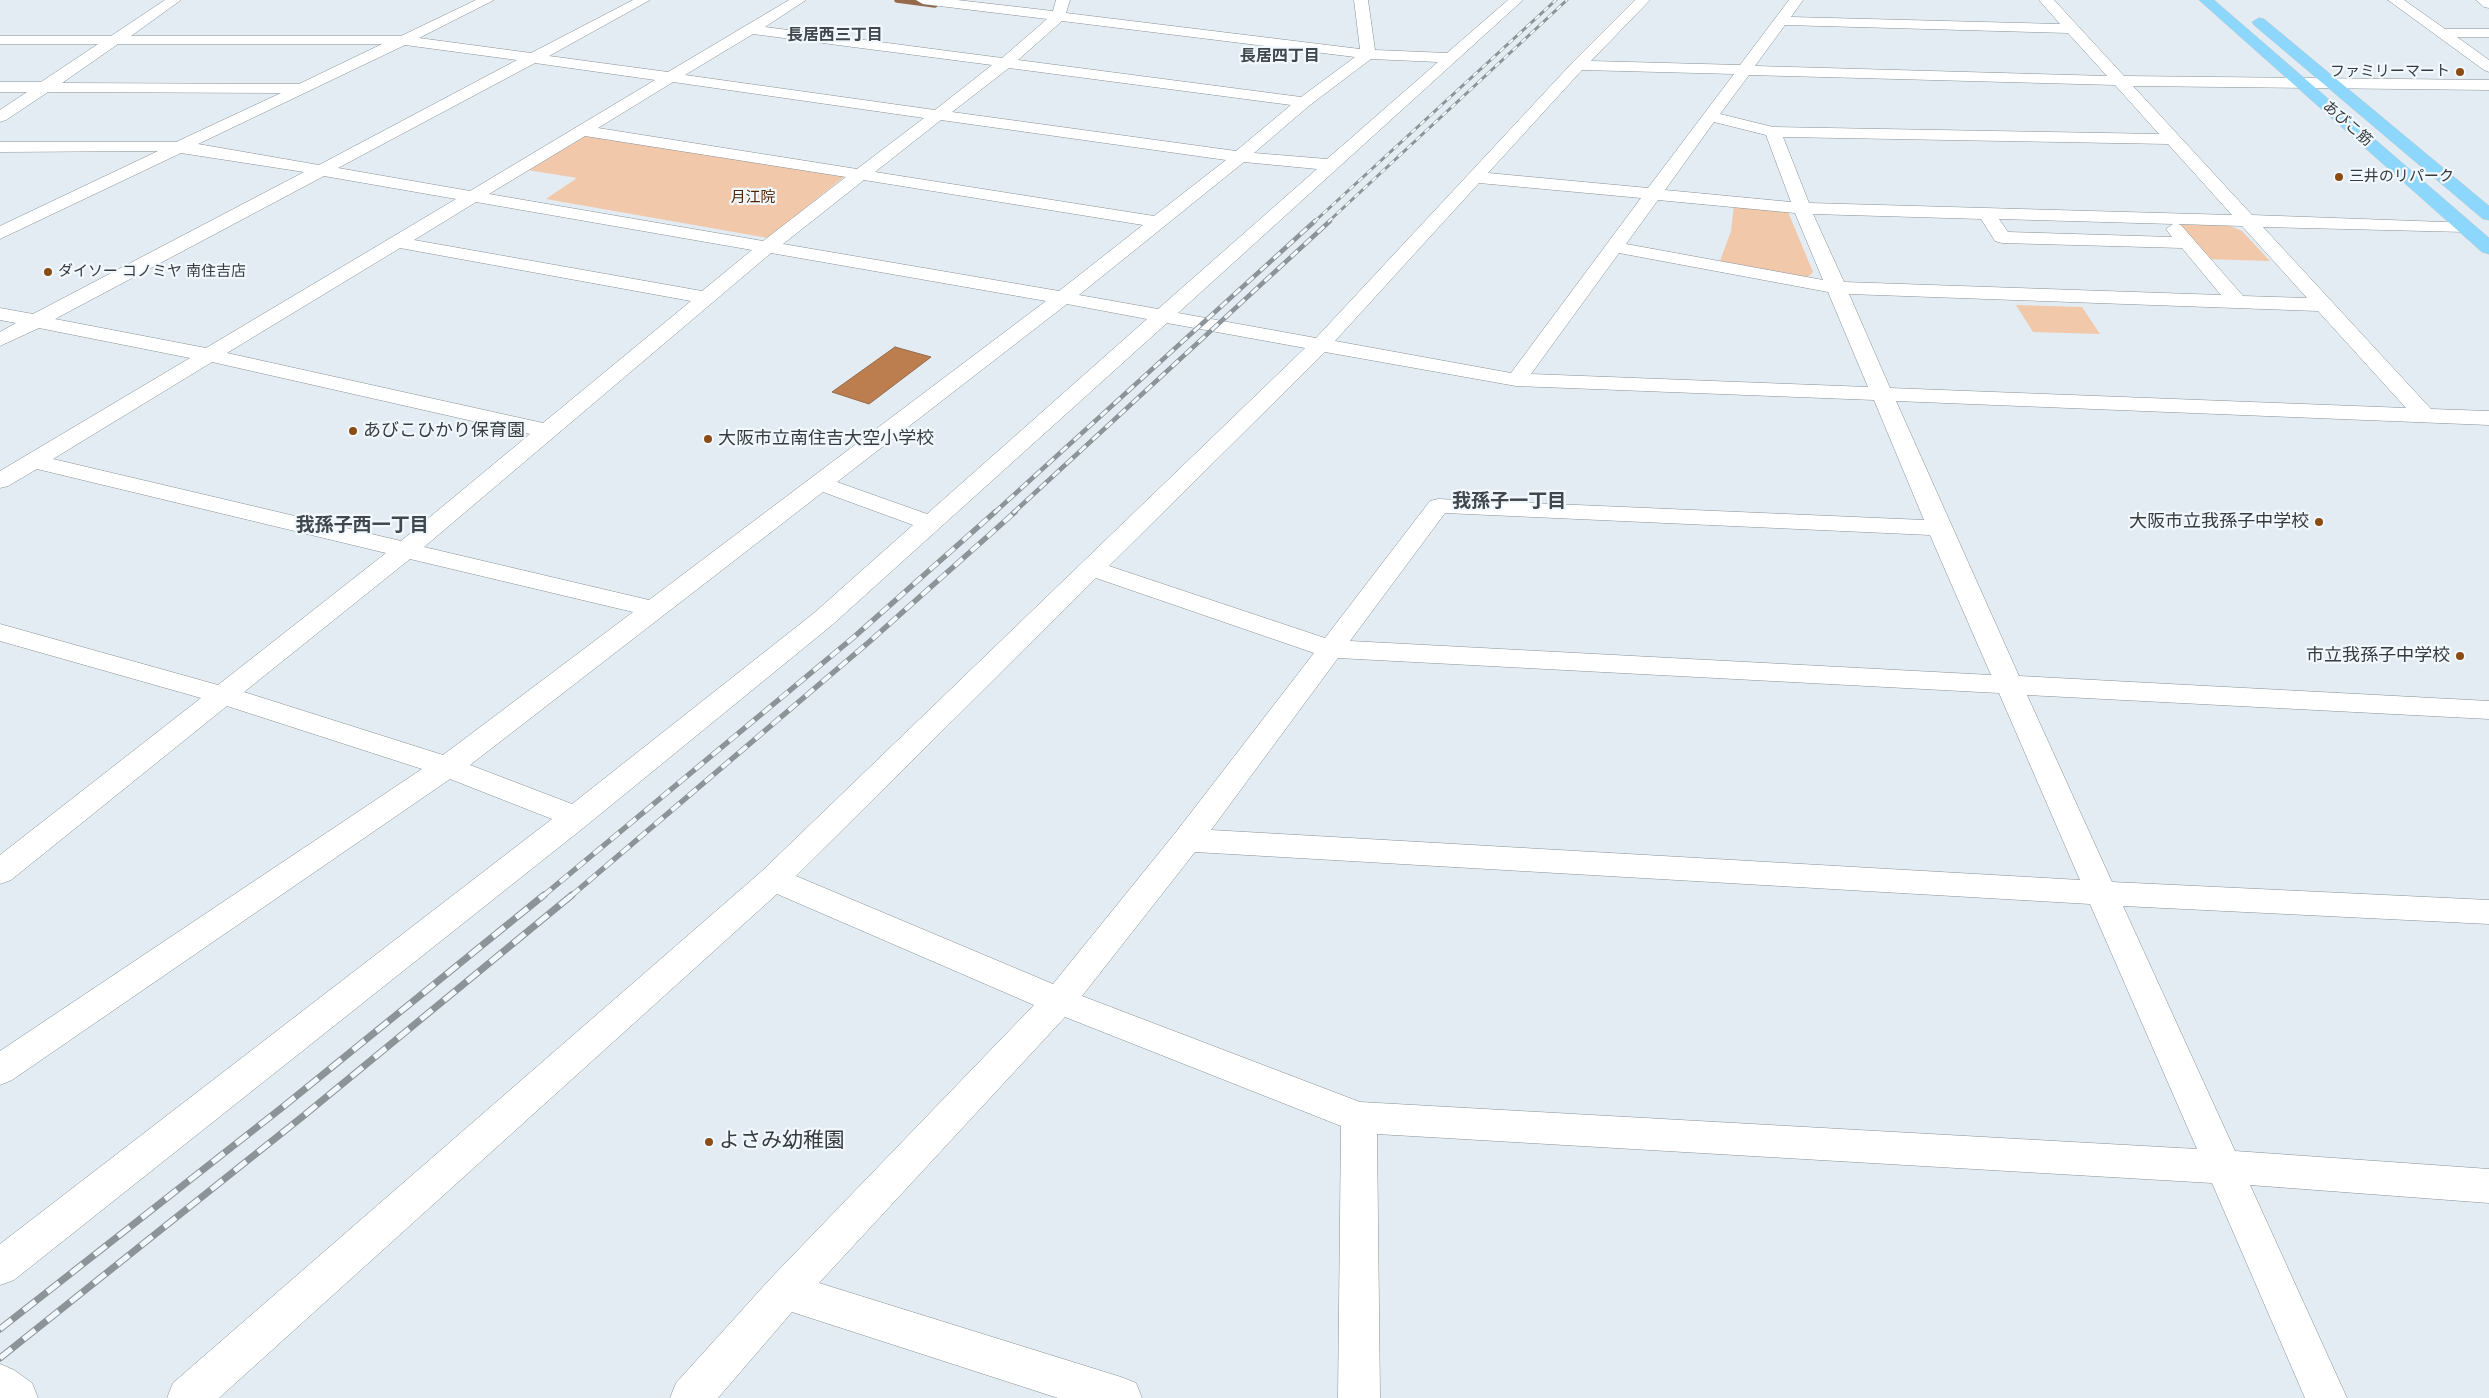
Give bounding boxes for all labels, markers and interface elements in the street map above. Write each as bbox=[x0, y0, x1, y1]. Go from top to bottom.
district label: 長居西三丁目 bbox=[787, 26, 883, 46]
district label: 長居四丁目 bbox=[1240, 47, 1320, 67]
place label: ファミリーマート bbox=[2330, 63, 2450, 81]
marker: ファミリーマート bbox=[2454, 66, 2466, 78]
street label: あびこ筋 bbox=[2318, 98, 2376, 150]
place label: 三井のリパーク bbox=[2349, 168, 2454, 186]
marker: 三井のリパーク bbox=[2333, 171, 2345, 183]
park label: 月江院 bbox=[731, 189, 775, 207]
place label: ダイソー コノミヤ 南住吉店 bbox=[58, 263, 246, 281]
marker: ダイソー コノミヤ 南住吉店 bbox=[42, 266, 54, 278]
place label: あびこひかり保育園 bbox=[363, 420, 525, 442]
marker: あびこひかり保育園 bbox=[347, 425, 359, 437]
place label: 大阪市立南住吉大空小学校 bbox=[718, 428, 934, 450]
marker: 大阪市立南住吉大空小学校 bbox=[702, 433, 714, 445]
district label: 我孫子一丁目 bbox=[1452, 491, 1566, 513]
place label: 大阪市立我孫子中学校 bbox=[2129, 511, 2309, 533]
district label: 我孫子西一丁目 bbox=[296, 515, 428, 537]
marker: 大阪市立我孫子中学校 bbox=[2313, 516, 2325, 528]
place label: 市立我孫子中学校 bbox=[2306, 645, 2450, 667]
marker: 市立我孫子中学校 bbox=[2454, 650, 2466, 662]
place label: よさみ幼稚園 bbox=[719, 1129, 845, 1155]
marker: よさみ幼稚園 bbox=[703, 1136, 715, 1148]

